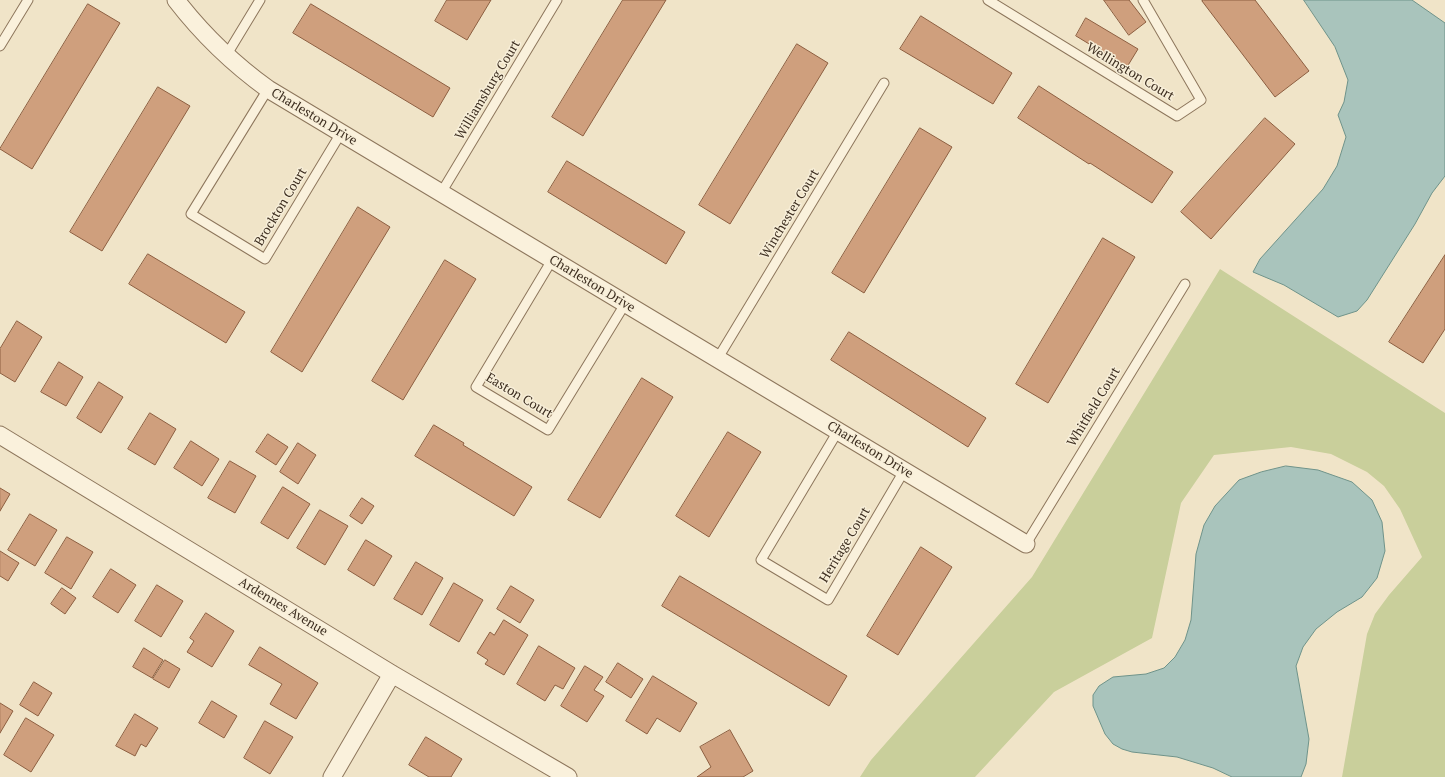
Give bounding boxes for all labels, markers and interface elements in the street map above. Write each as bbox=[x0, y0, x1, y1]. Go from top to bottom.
street label: Williamsburg Court bbox=[452, 37, 524, 143]
street label: Wellington Court bbox=[1083, 40, 1177, 104]
street label: Charleston Drive bbox=[268, 85, 360, 149]
street label: Brockton Court bbox=[252, 165, 310, 249]
street label: Winchester Court bbox=[757, 166, 823, 262]
street label: Charleston Drive bbox=[546, 252, 638, 316]
street label: Whitfield Court bbox=[1064, 365, 1124, 449]
street label: Easton Court bbox=[483, 370, 555, 422]
street label: Charleston Drive bbox=[824, 418, 916, 482]
street label: Heritage Court bbox=[816, 504, 874, 586]
street label: Ardennes Avenue bbox=[236, 574, 330, 640]

